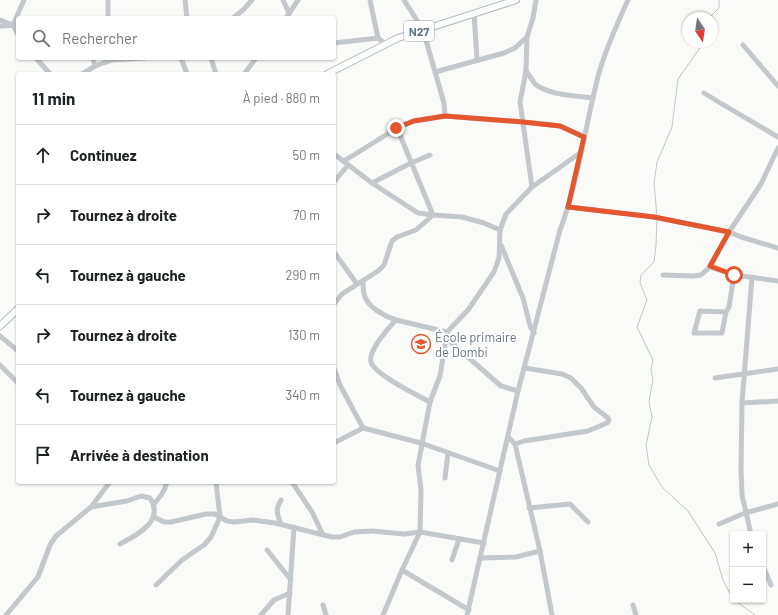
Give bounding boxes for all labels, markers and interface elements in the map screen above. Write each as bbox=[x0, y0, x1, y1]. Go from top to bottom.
north arrow bbox=[682, 12, 718, 48]
search box bbox=[16, 16, 336, 60]
road number: N27 bbox=[404, 21, 434, 41]
icon: search bbox=[30, 27, 52, 49]
text: Rechercher bbox=[62, 29, 138, 47]
text: 11 min bbox=[32, 88, 75, 108]
text: À pied · 880 m bbox=[243, 90, 320, 106]
route end bbox=[387, 119, 405, 137]
icon: ahead bbox=[32, 144, 54, 166]
text: Continuez bbox=[70, 146, 137, 164]
text: 50 m bbox=[293, 147, 320, 163]
icon: right bbox=[32, 204, 54, 226]
text: Tournez à droite bbox=[70, 206, 177, 224]
text: 70 m bbox=[293, 207, 320, 223]
icon: left bbox=[32, 264, 54, 286]
text: Tournez à gauche bbox=[70, 266, 186, 284]
route start bbox=[725, 266, 743, 284]
text: 290 m bbox=[286, 267, 320, 283]
icon: right bbox=[32, 324, 54, 346]
text: Tournez à droite bbox=[70, 326, 177, 344]
text: 130 m bbox=[288, 327, 320, 343]
place label: École primaire de Dombi bbox=[435, 329, 517, 360]
school or university icon: École primaire de Dombi bbox=[410, 333, 432, 355]
icon: left bbox=[32, 384, 54, 406]
text: Tournez à gauche bbox=[70, 386, 186, 404]
text: 340 m bbox=[285, 387, 320, 403]
icon: arrive bbox=[32, 444, 54, 466]
text: Arrivée à destination bbox=[70, 446, 209, 464]
map controls bbox=[730, 531, 766, 603]
button: + bbox=[730, 531, 766, 567]
button: − bbox=[730, 567, 766, 603]

